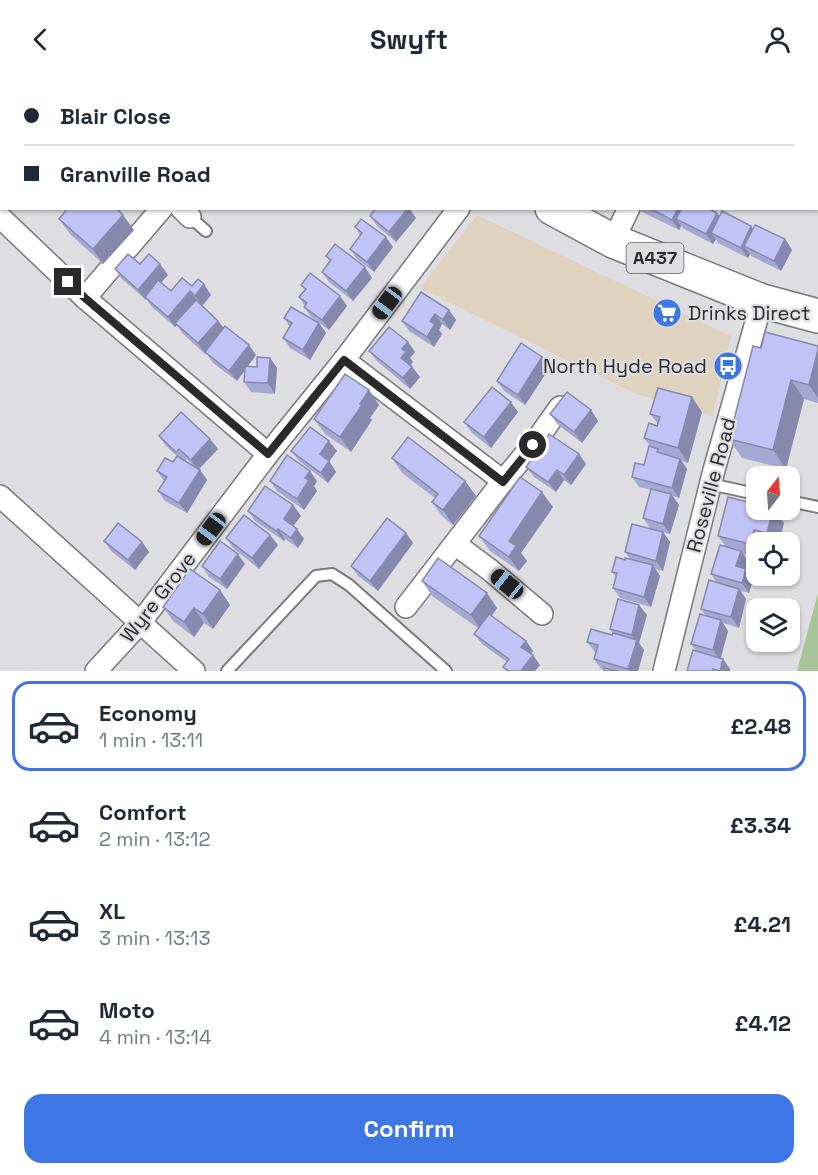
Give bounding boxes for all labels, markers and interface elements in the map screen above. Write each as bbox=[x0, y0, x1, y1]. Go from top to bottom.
text: Swyft bbox=[370, 22, 448, 57]
icon: back bbox=[24, 23, 57, 56]
icon: person bbox=[761, 23, 794, 56]
text: Blair Close bbox=[60, 102, 171, 130]
text: Granville Road bbox=[60, 160, 211, 188]
road number: A437 bbox=[626, 243, 684, 273]
route end bbox=[54, 268, 81, 295]
car bbox=[369, 283, 405, 323]
supermarket icon: Drinks Direct bbox=[651, 297, 683, 329]
place label: Drinks Direct bbox=[688, 300, 810, 326]
bus stop icon: North Hyde Road bbox=[712, 350, 744, 382]
place label: North Hyde Road bbox=[543, 353, 707, 379]
street label: Roseville Road bbox=[681, 415, 741, 555]
route start bbox=[519, 431, 546, 458]
north arrow bbox=[746, 466, 800, 520]
map controls bbox=[746, 466, 800, 652]
car bbox=[193, 509, 229, 549]
button: locate bbox=[746, 532, 800, 586]
street label: Wyre Grove bbox=[114, 546, 202, 648]
car bbox=[487, 566, 527, 602]
button: layers bbox=[746, 598, 800, 652]
icon: car bbox=[27, 699, 81, 753]
text: Economy bbox=[99, 699, 197, 727]
text: £2.48 bbox=[730, 712, 791, 740]
text: 1 min · 13:11 bbox=[99, 727, 203, 753]
icon: car bbox=[27, 798, 81, 852]
text: Comfort bbox=[99, 798, 187, 826]
text: £3.34 bbox=[730, 811, 791, 839]
text: 2 min · 13:12 bbox=[99, 826, 211, 852]
icon: car bbox=[27, 897, 81, 951]
text: XL bbox=[99, 897, 125, 925]
text: £4.21 bbox=[733, 910, 791, 938]
text: 3 min · 13:13 bbox=[99, 925, 211, 951]
icon: car bbox=[27, 996, 81, 1050]
text: Moto bbox=[99, 996, 155, 1024]
text: £4.12 bbox=[735, 1009, 791, 1037]
text: 4 min · 13:14 bbox=[99, 1024, 211, 1050]
button: Confirm bbox=[24, 1094, 794, 1163]

